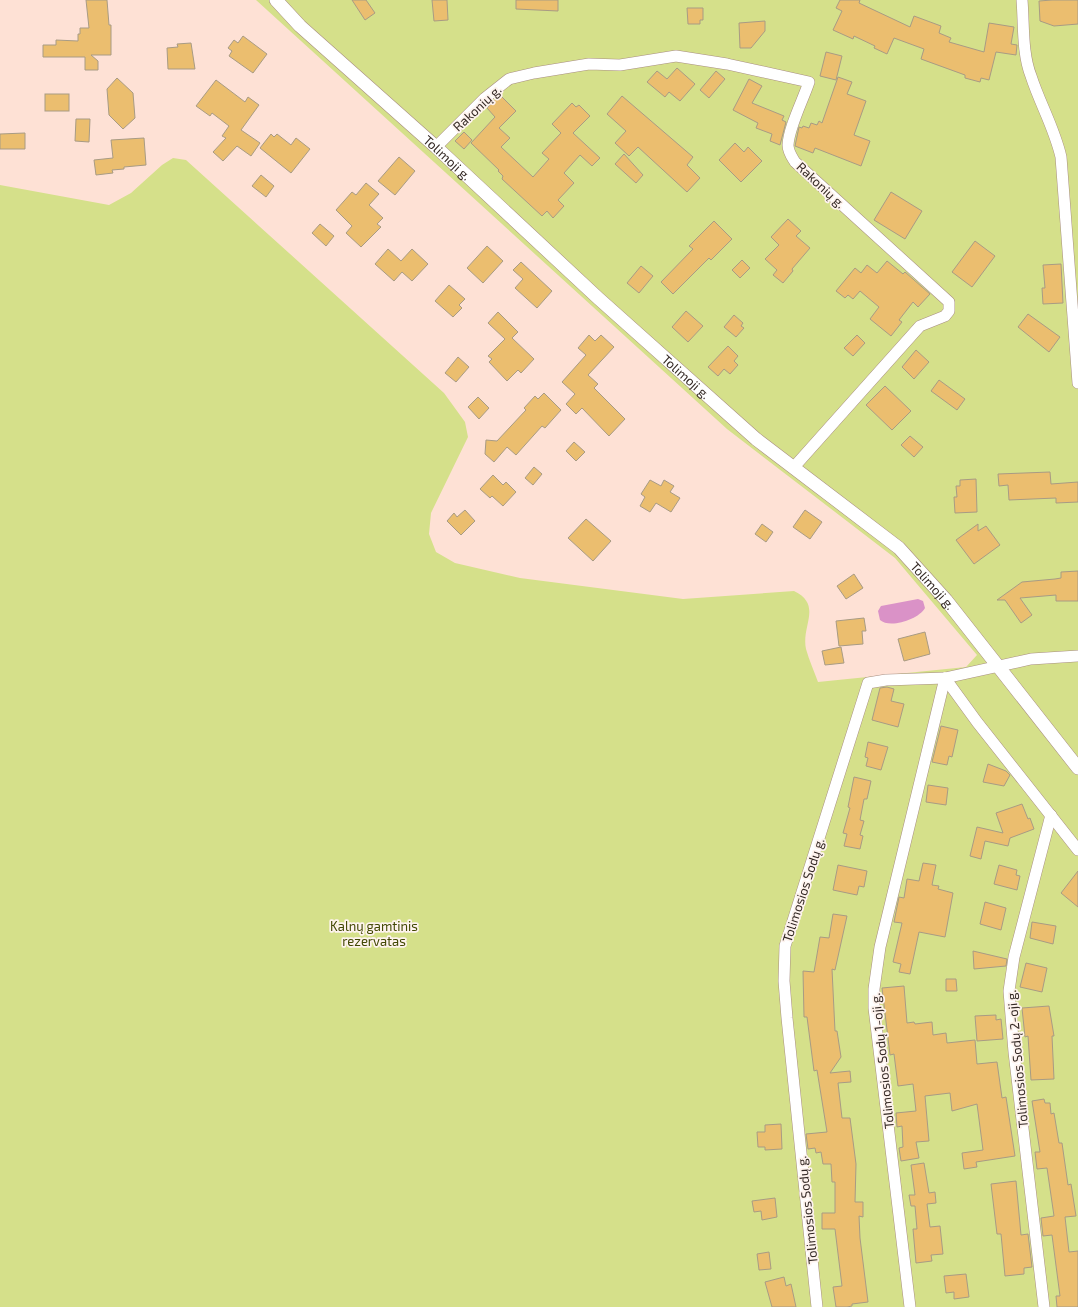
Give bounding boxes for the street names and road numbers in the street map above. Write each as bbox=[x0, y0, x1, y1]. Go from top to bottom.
street label: Rakonių g. bbox=[449, 82, 505, 134]
street label: Tolimoji g. bbox=[420, 132, 474, 184]
street label: Rakonių g. bbox=[793, 159, 849, 211]
street label: Tolimoji g. bbox=[659, 351, 713, 402]
street label: Tolimoji g. bbox=[907, 558, 958, 613]
street label: Tolimosios Sodų g. bbox=[779, 836, 827, 944]
street label: Tolimosios Sodų 2-oji g. bbox=[1003, 989, 1031, 1129]
street label: Tolimosios Sodų 1-oji g. bbox=[867, 992, 897, 1130]
street label: Tolimosios Sodų g. bbox=[793, 1155, 821, 1265]

